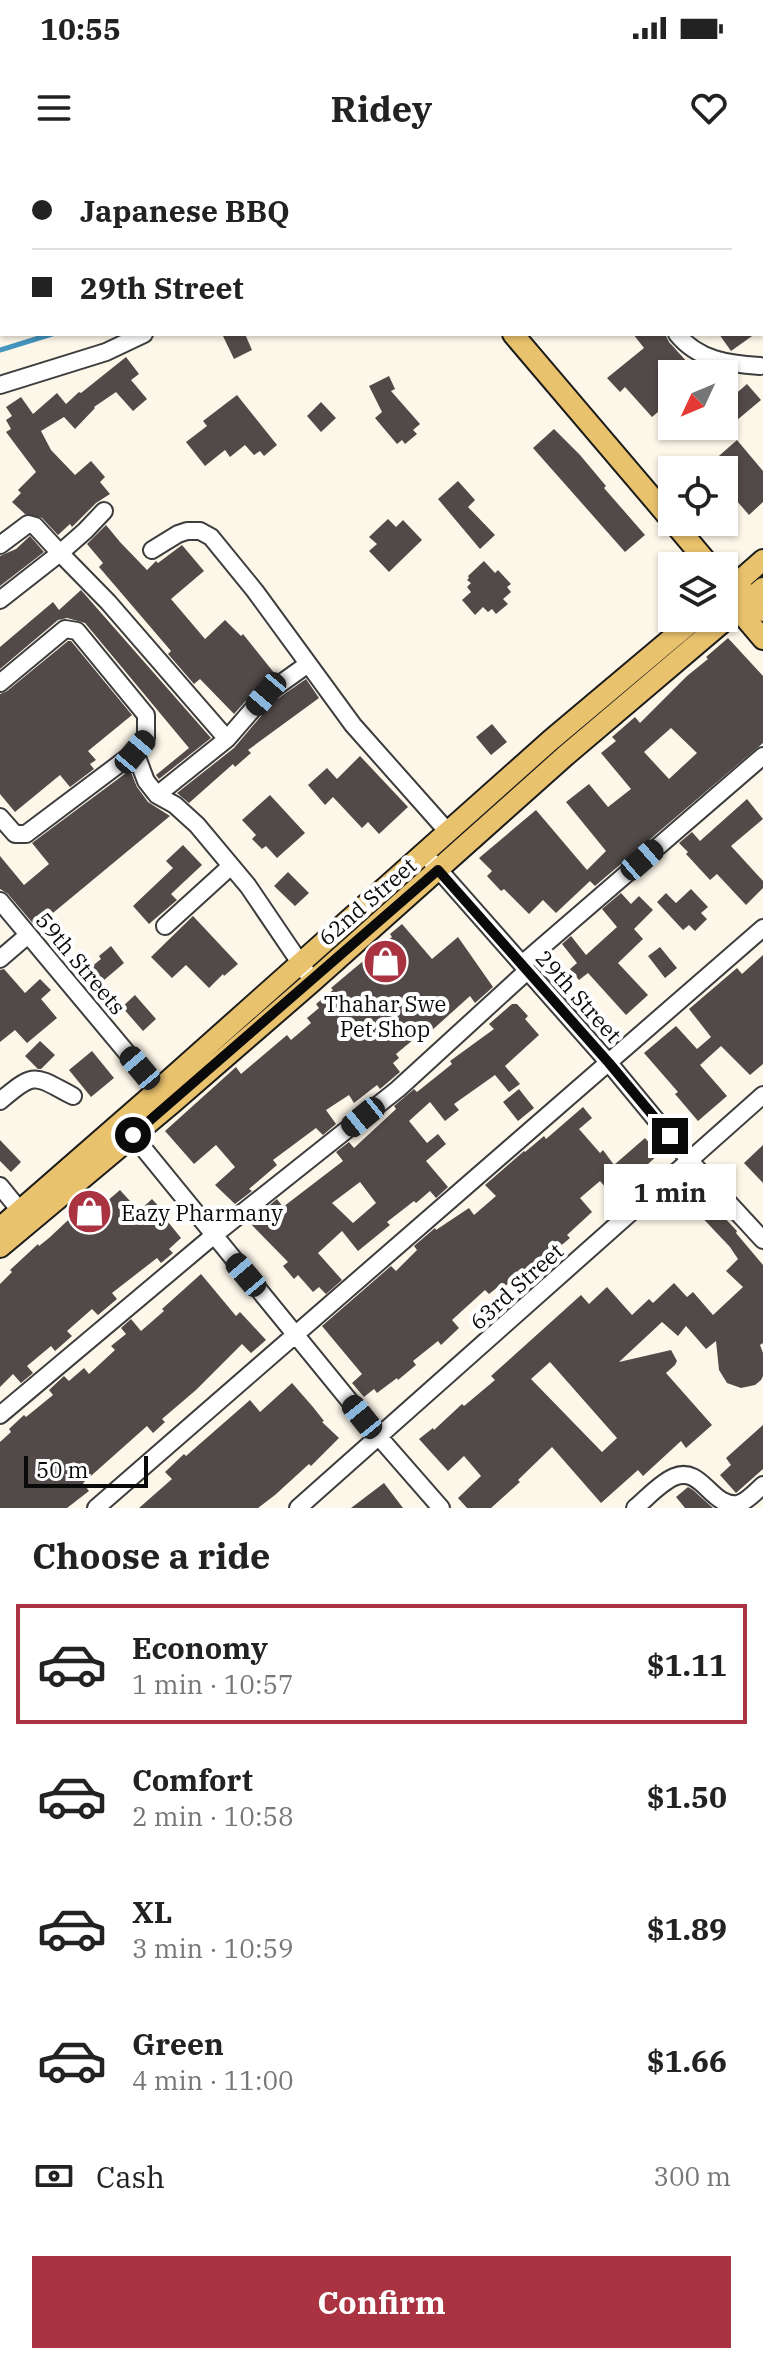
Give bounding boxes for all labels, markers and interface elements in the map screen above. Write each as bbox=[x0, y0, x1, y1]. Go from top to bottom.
text: 10:55 bbox=[40, 9, 121, 48]
text: Ridey bbox=[331, 85, 432, 132]
icon: menu bbox=[32, 86, 76, 130]
icon: heart bbox=[687, 86, 731, 130]
text: Japanese BBQ bbox=[80, 191, 290, 230]
text: 29th Street bbox=[80, 268, 244, 307]
north arrow bbox=[658, 360, 738, 440]
map controls bbox=[658, 360, 738, 632]
button: locate bbox=[658, 456, 738, 536]
button: layers bbox=[658, 552, 738, 632]
car bbox=[241, 668, 291, 720]
car bbox=[110, 726, 160, 778]
car bbox=[616, 835, 668, 885]
street label: 62nd Street bbox=[312, 850, 422, 952]
street label: 59th Streets bbox=[30, 906, 132, 1020]
shop icon: Thahar Swe Pet Shop bbox=[361, 938, 409, 986]
street label: 29th Street bbox=[530, 944, 628, 1049]
place label: Thahar Swe Pet Shop bbox=[324, 989, 446, 1043]
car bbox=[115, 1042, 165, 1094]
car bbox=[337, 1093, 389, 1141]
route start bbox=[115, 1117, 151, 1153]
route end bbox=[652, 1118, 688, 1154]
callout: 1 min bbox=[604, 1164, 736, 1220]
text: 1 min bbox=[634, 1175, 706, 1209]
shop icon: Eazy Pharmany bbox=[66, 1188, 114, 1236]
place label: Eazy Pharmany bbox=[121, 1198, 283, 1227]
street label: 63rd Street bbox=[463, 1236, 569, 1336]
car bbox=[221, 1249, 271, 1301]
car bbox=[338, 1391, 386, 1443]
scale bar bbox=[24, 1452, 148, 1488]
text: 50 m bbox=[36, 1455, 88, 1484]
text: Choose a ride bbox=[32, 1532, 271, 1579]
icon: car bbox=[36, 1628, 108, 1700]
text: Economy bbox=[132, 1628, 268, 1667]
text: $1.11 bbox=[647, 1645, 727, 1684]
text: 1 min · 10:57 bbox=[132, 1667, 294, 1701]
icon: car bbox=[36, 1760, 108, 1832]
text: Comfort bbox=[132, 1760, 253, 1799]
text: $1.50 bbox=[647, 1777, 727, 1816]
text: 2 min · 10:58 bbox=[132, 1799, 294, 1833]
icon: car bbox=[36, 1892, 108, 1964]
text: XL bbox=[132, 1892, 172, 1931]
text: $1.89 bbox=[647, 1909, 727, 1948]
text: 3 min · 10:59 bbox=[132, 1931, 294, 1965]
icon: car bbox=[36, 2024, 108, 2096]
text: Green bbox=[132, 2024, 224, 2063]
text: $1.66 bbox=[647, 2041, 727, 2080]
text: 4 min · 11:00 bbox=[132, 2063, 294, 2097]
icon: cash bbox=[32, 2154, 76, 2198]
text: Cash bbox=[96, 2157, 165, 2196]
text: 300 m bbox=[653, 2159, 731, 2193]
button: Confirm bbox=[32, 2256, 731, 2348]

